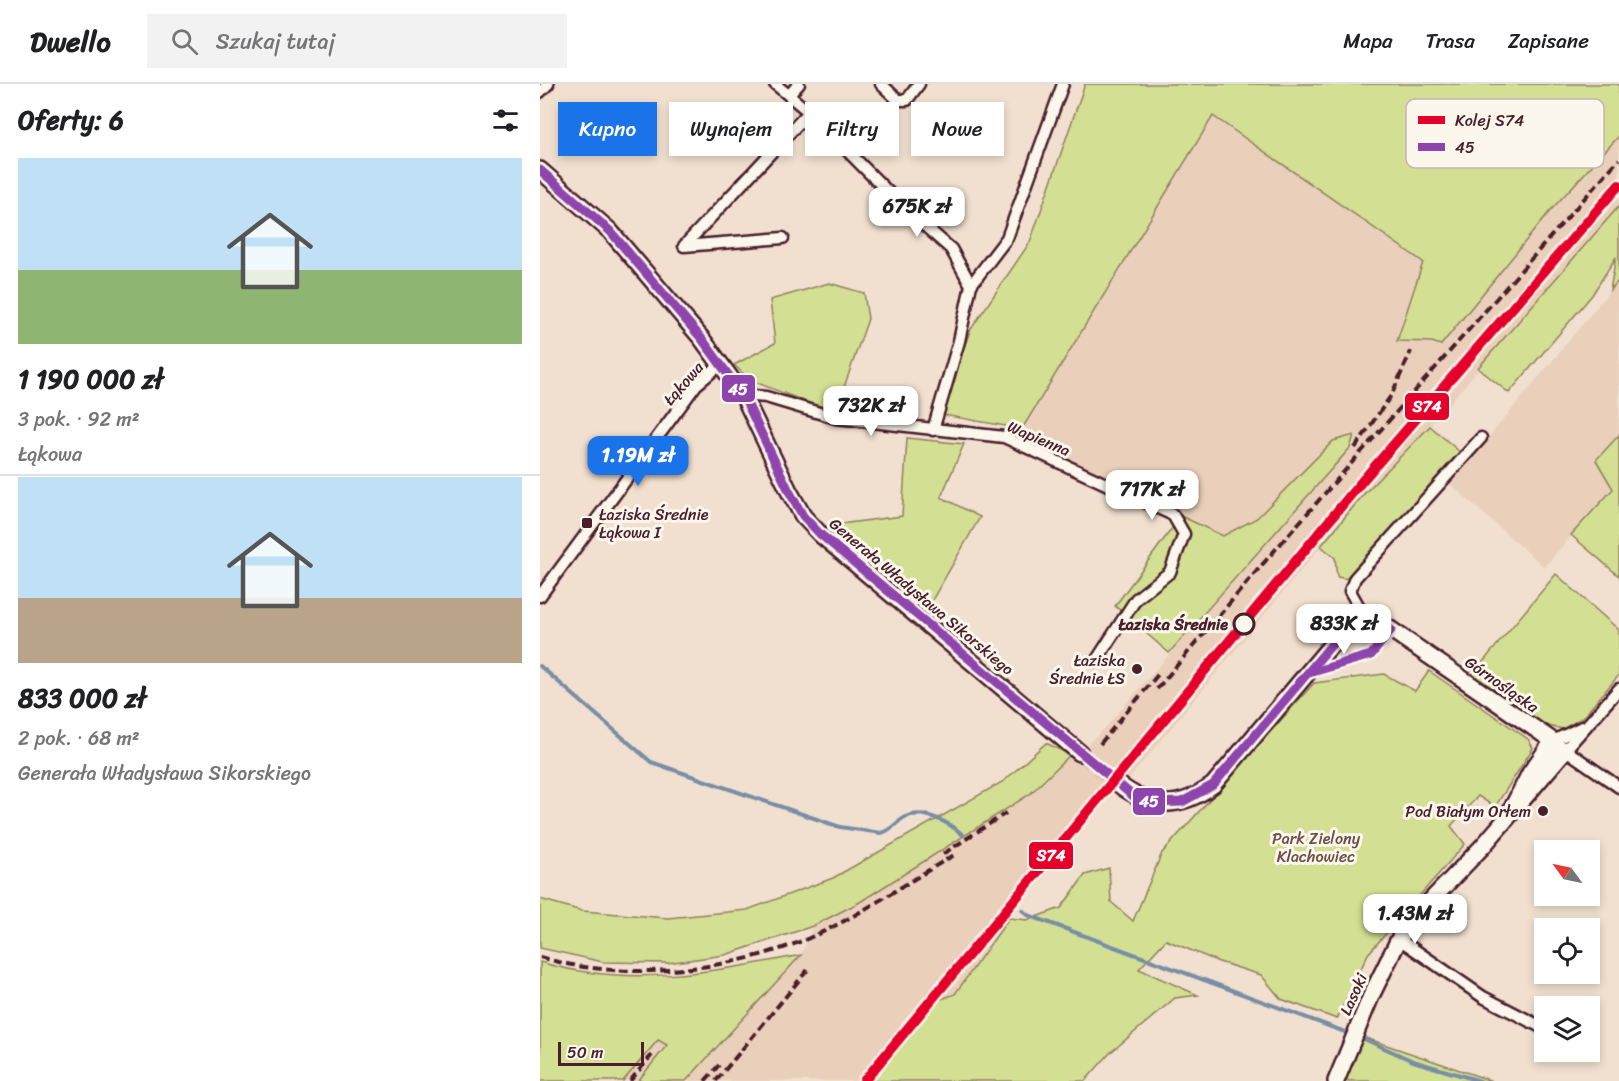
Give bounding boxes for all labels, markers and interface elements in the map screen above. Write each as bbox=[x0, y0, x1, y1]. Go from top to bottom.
search box bbox=[147, 14, 567, 68]
text: Dwello bbox=[30, 17, 111, 66]
text: Szukaj tutaj bbox=[216, 22, 335, 61]
text: Mapa bbox=[1343, 22, 1393, 60]
text: Trasa bbox=[1426, 22, 1475, 60]
text: Zapisane bbox=[1508, 22, 1589, 60]
icon: search bbox=[168, 25, 201, 58]
text: Oferty: 6 bbox=[18, 97, 124, 143]
legend bbox=[1406, 99, 1604, 168]
chip: Kupno bbox=[558, 102, 657, 156]
chip: Wynajem bbox=[669, 102, 793, 156]
chip: Filtry bbox=[805, 102, 899, 156]
chip: Nowe bbox=[911, 102, 1004, 156]
icon: filters bbox=[489, 104, 522, 137]
text: Kolej S74 bbox=[1455, 106, 1524, 135]
text: 45 bbox=[1455, 133, 1475, 162]
pin: 675K zł bbox=[862, 187, 972, 238]
text: 675K zł bbox=[883, 189, 951, 224]
icon: home bbox=[216, 197, 324, 305]
street label: Łąkowa bbox=[656, 354, 712, 412]
text: 1 190 000 zł bbox=[18, 356, 163, 402]
line badge: 45 bbox=[721, 374, 756, 403]
text: 45 bbox=[727, 375, 748, 404]
pin: 732K zł bbox=[816, 386, 926, 437]
text: 732K zł bbox=[837, 388, 905, 423]
line badge: S74 bbox=[1404, 392, 1450, 421]
text: S74 bbox=[1411, 392, 1442, 421]
text: 3 pok. · 92 m² bbox=[18, 402, 140, 437]
street label: Wapienna bbox=[1003, 412, 1075, 465]
pin: 1.19M zł bbox=[576, 436, 700, 487]
text: Łąkowa bbox=[18, 437, 82, 472]
text: 1.19M zł bbox=[601, 438, 675, 473]
pin: 717K zł bbox=[1097, 470, 1207, 521]
text: 717K zł bbox=[1120, 472, 1184, 507]
place label: Łaziska Średnie Łąkowa I bbox=[599, 500, 709, 547]
street label: Generała Władysława Sikorskiego bbox=[823, 510, 1021, 683]
icon: home bbox=[216, 516, 324, 624]
marker: Łaziska Średnie Łąkowa I bbox=[580, 516, 594, 530]
pin: 833K zł bbox=[1289, 604, 1399, 655]
text: 833K zł bbox=[1310, 606, 1378, 641]
place label: Łaziska Średnie bbox=[1117, 610, 1228, 639]
marker: Łaziska Średnie bbox=[1233, 613, 1255, 635]
place label: Łaziska Średnie ŁS bbox=[1049, 646, 1125, 693]
street label: Górnośląska bbox=[1458, 648, 1546, 721]
marker: Łaziska Średnie ŁS bbox=[1130, 662, 1144, 676]
text: 833 000 zł bbox=[18, 675, 146, 721]
text: 2 pok. · 68 m² bbox=[18, 721, 140, 756]
text: Generała Władysława Sikorskiego bbox=[18, 756, 311, 791]
line badge: 45 bbox=[1132, 787, 1166, 816]
text: 45 bbox=[1138, 787, 1159, 816]
place label: Pod Białym Orłem bbox=[1405, 797, 1531, 826]
marker: Pod Białym Orłem bbox=[1536, 804, 1550, 818]
park label: Park Zielony Klachowiec bbox=[1272, 824, 1361, 871]
north arrow bbox=[1534, 840, 1600, 906]
map controls bbox=[1534, 840, 1600, 1062]
line badge: S74 bbox=[1028, 841, 1074, 870]
text: S74 bbox=[1035, 841, 1066, 870]
pin: 1.43M zł bbox=[1353, 894, 1477, 945]
text: 1.43M zł bbox=[1377, 896, 1453, 931]
button: locate bbox=[1534, 918, 1600, 984]
street label: Lasoki bbox=[1331, 968, 1376, 1020]
button: layers bbox=[1534, 996, 1600, 1062]
text: 50 m bbox=[567, 1038, 603, 1067]
scale bar bbox=[558, 1039, 644, 1066]

